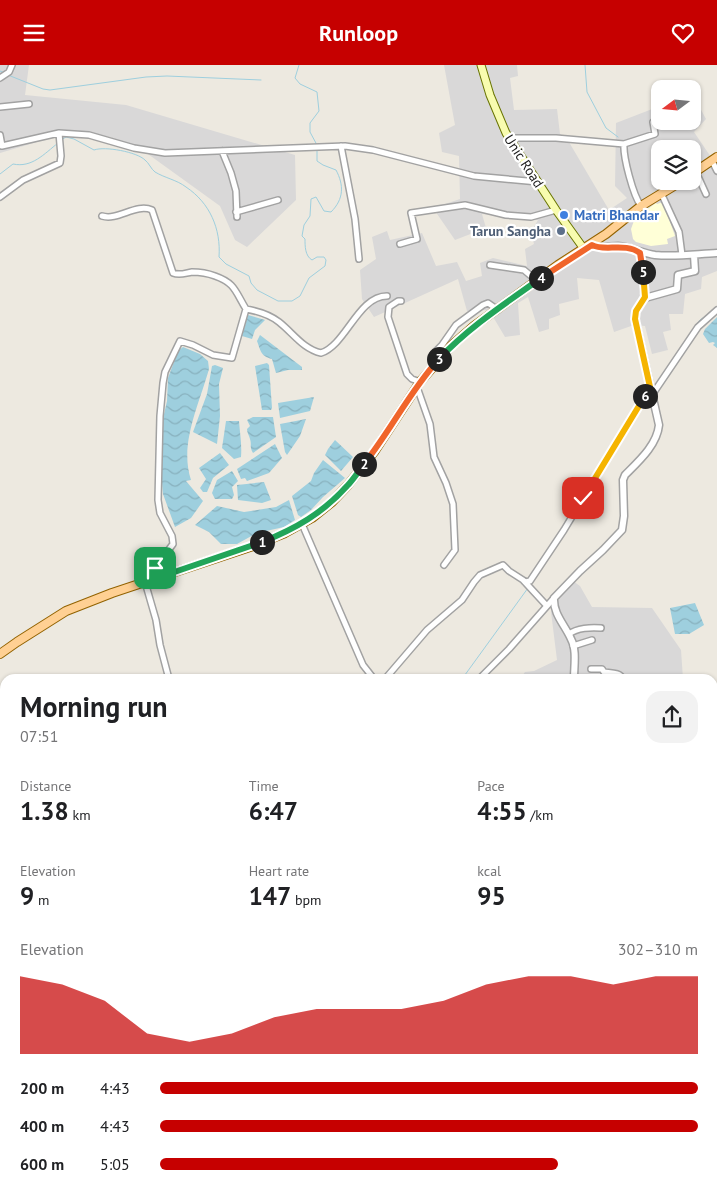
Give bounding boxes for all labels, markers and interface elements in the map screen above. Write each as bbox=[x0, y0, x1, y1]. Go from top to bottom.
icon: menu bbox=[20, 19, 48, 47]
text: Runloop bbox=[319, 19, 398, 47]
icon: heart bbox=[669, 19, 697, 47]
north arrow bbox=[651, 80, 701, 130]
map controls bbox=[651, 80, 701, 190]
street label: Unic Road bbox=[500, 131, 548, 191]
button: layers bbox=[651, 140, 701, 190]
place label: Matri Bhandar bbox=[574, 206, 659, 224]
marker: Matri Bhandar bbox=[558, 209, 570, 221]
place label: Tarun Sangha bbox=[470, 222, 551, 240]
marker: Tarun Sangha bbox=[555, 225, 567, 237]
pin: 5 bbox=[630, 259, 656, 285]
text: 5 bbox=[640, 263, 647, 281]
pin: 4 bbox=[528, 265, 554, 291]
text: 4 bbox=[538, 269, 545, 287]
pin: 3 bbox=[426, 347, 452, 371]
text: 3 bbox=[436, 350, 443, 368]
pin: 6 bbox=[632, 383, 658, 409]
text: 6 bbox=[642, 387, 649, 405]
pin: 2 bbox=[352, 451, 376, 477]
text: 2 bbox=[361, 455, 368, 473]
pin bbox=[562, 477, 604, 519]
icon: check bbox=[569, 484, 597, 512]
pin: 1 bbox=[250, 529, 274, 555]
text: 1 bbox=[259, 533, 266, 551]
pin bbox=[134, 547, 176, 589]
icon: arrive bbox=[141, 554, 169, 582]
text: Morning run bbox=[20, 688, 168, 725]
button: share bbox=[646, 691, 698, 743]
text: 07:51 bbox=[20, 726, 58, 746]
text: Distance bbox=[20, 777, 71, 795]
text: Time bbox=[249, 777, 279, 795]
text: Pace bbox=[477, 777, 505, 795]
text: 1.38 bbox=[20, 795, 69, 827]
text: 6:47 bbox=[249, 795, 298, 827]
text: 4:55 bbox=[477, 795, 527, 827]
text: km bbox=[69, 806, 91, 824]
text: /km bbox=[527, 806, 553, 824]
text: Elevation bbox=[20, 862, 76, 880]
text: Heart rate bbox=[249, 862, 309, 880]
text: kcal bbox=[477, 862, 501, 880]
text: 9 bbox=[20, 880, 34, 912]
text: 147 bbox=[249, 880, 291, 912]
text: 95 bbox=[477, 880, 506, 912]
text: m bbox=[34, 891, 49, 909]
text: bpm bbox=[291, 891, 321, 909]
text: Elevation bbox=[20, 939, 84, 959]
text: 302–310 m bbox=[618, 939, 698, 959]
text: 200 m bbox=[20, 1078, 64, 1098]
text: 4:43 bbox=[100, 1078, 130, 1098]
text: 400 m bbox=[20, 1116, 64, 1136]
text: 4:43 bbox=[100, 1116, 130, 1136]
text: 600 m bbox=[20, 1154, 64, 1174]
text: 5:05 bbox=[100, 1154, 130, 1174]

